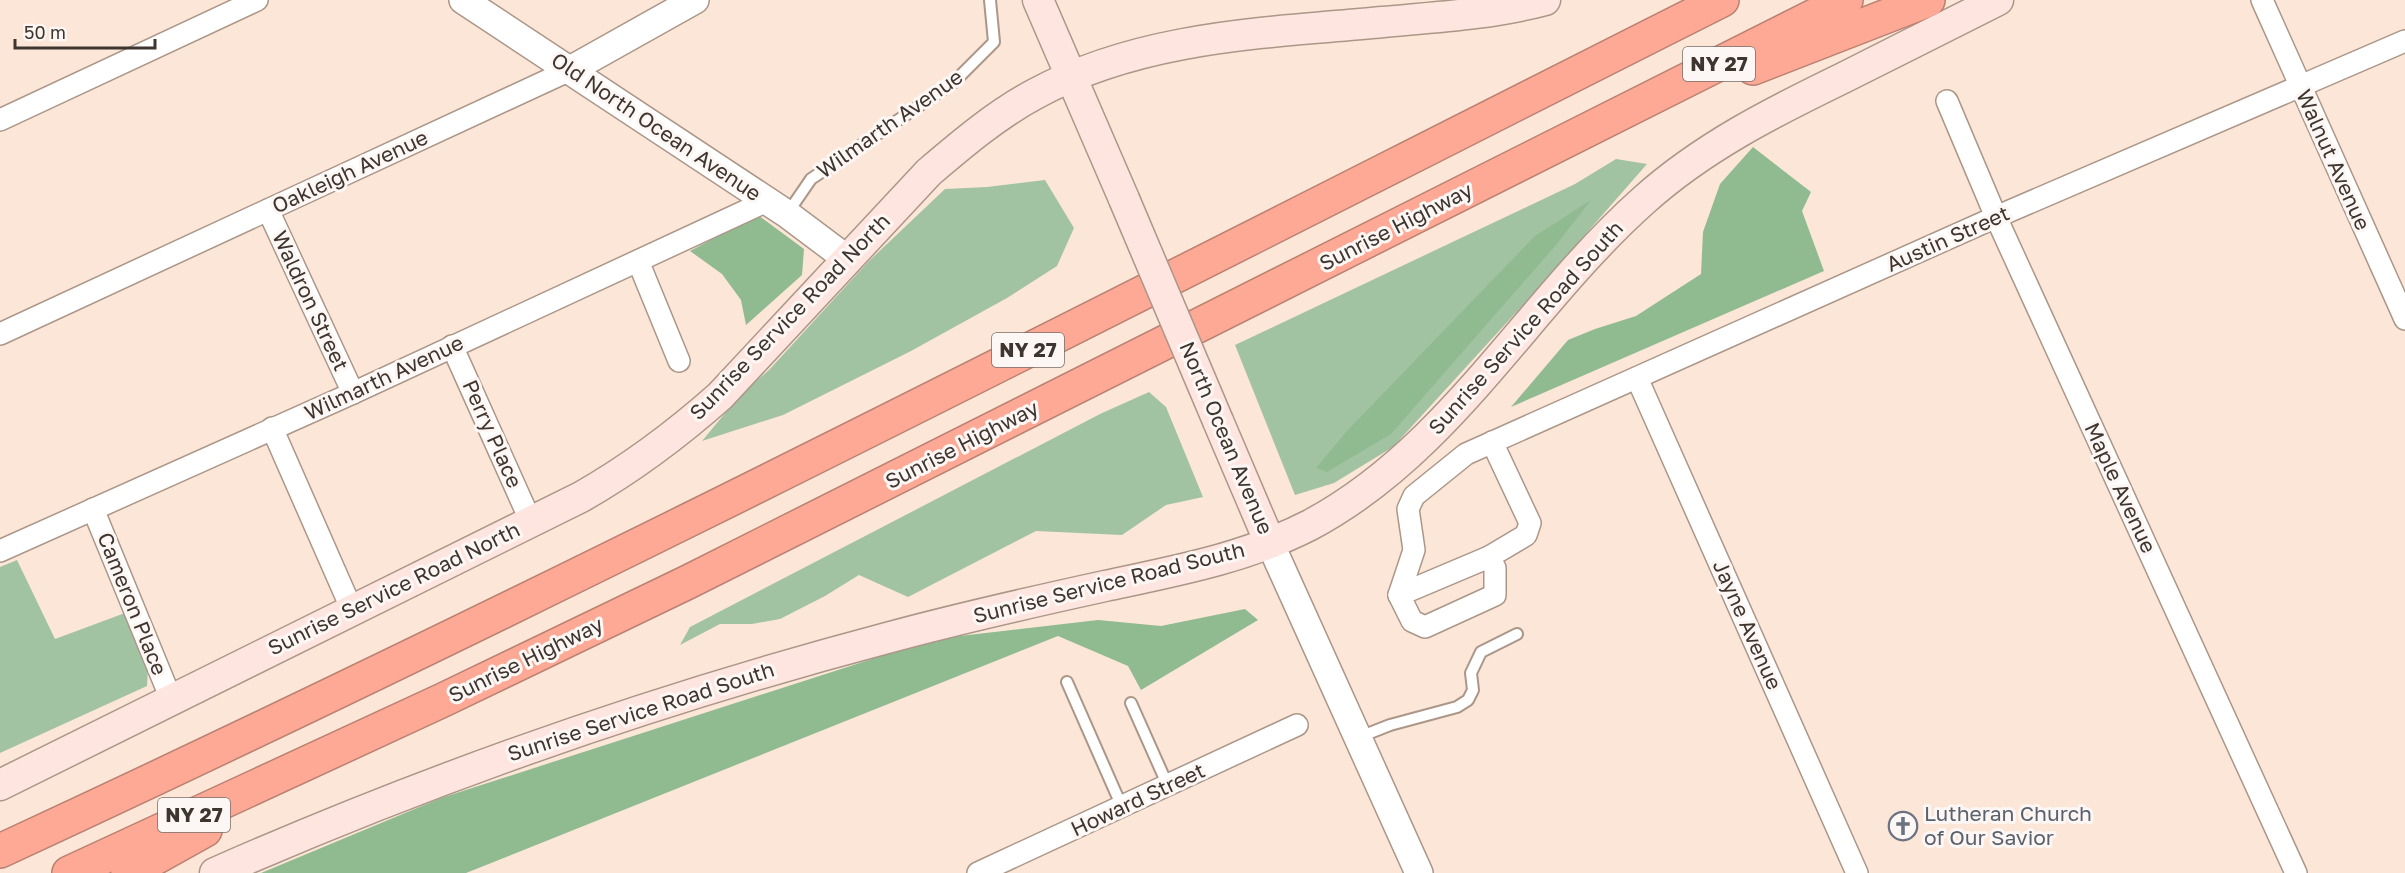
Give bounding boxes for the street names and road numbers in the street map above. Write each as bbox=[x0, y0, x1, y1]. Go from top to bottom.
street label: Old North Ocean Avenue bbox=[547, 46, 766, 206]
road number: NY 27 bbox=[1683, 47, 1755, 81]
street label: Wilmarth Avenue bbox=[811, 63, 967, 183]
street label: Walnut Avenue bbox=[2291, 85, 2377, 234]
street label: Oakleigh Avenue bbox=[268, 124, 432, 219]
street label: Sunrise Highway bbox=[1315, 176, 1477, 276]
street label: Austin Street bbox=[1882, 199, 2013, 277]
street label: Sunrise Service Road North bbox=[684, 208, 895, 425]
street label: Sunrise Service Road South bbox=[1422, 215, 1628, 440]
street label: Waldron Street bbox=[267, 226, 355, 375]
street label: Wilmarth Avenue bbox=[300, 329, 467, 425]
road number: NY 27 bbox=[992, 333, 1064, 367]
street label: North Ocean Avenue bbox=[1175, 337, 1279, 538]
street label: Perry Place bbox=[458, 375, 528, 492]
street label: Sunrise Highway bbox=[881, 394, 1043, 494]
street label: Maple Avenue bbox=[2079, 418, 2162, 557]
street label: Sunrise Service Road North bbox=[263, 516, 524, 661]
street label: Cameron Place bbox=[92, 528, 173, 679]
street label: Sunrise Service Road South bbox=[970, 536, 1247, 628]
street label: Jayne Avenue bbox=[1708, 556, 1788, 694]
street label: Sunrise Highway bbox=[444, 610, 607, 708]
street label: Sunrise Service Road South bbox=[504, 656, 777, 767]
street label: Howard Street bbox=[1066, 757, 1209, 842]
road number: NY 27 bbox=[158, 798, 230, 832]

